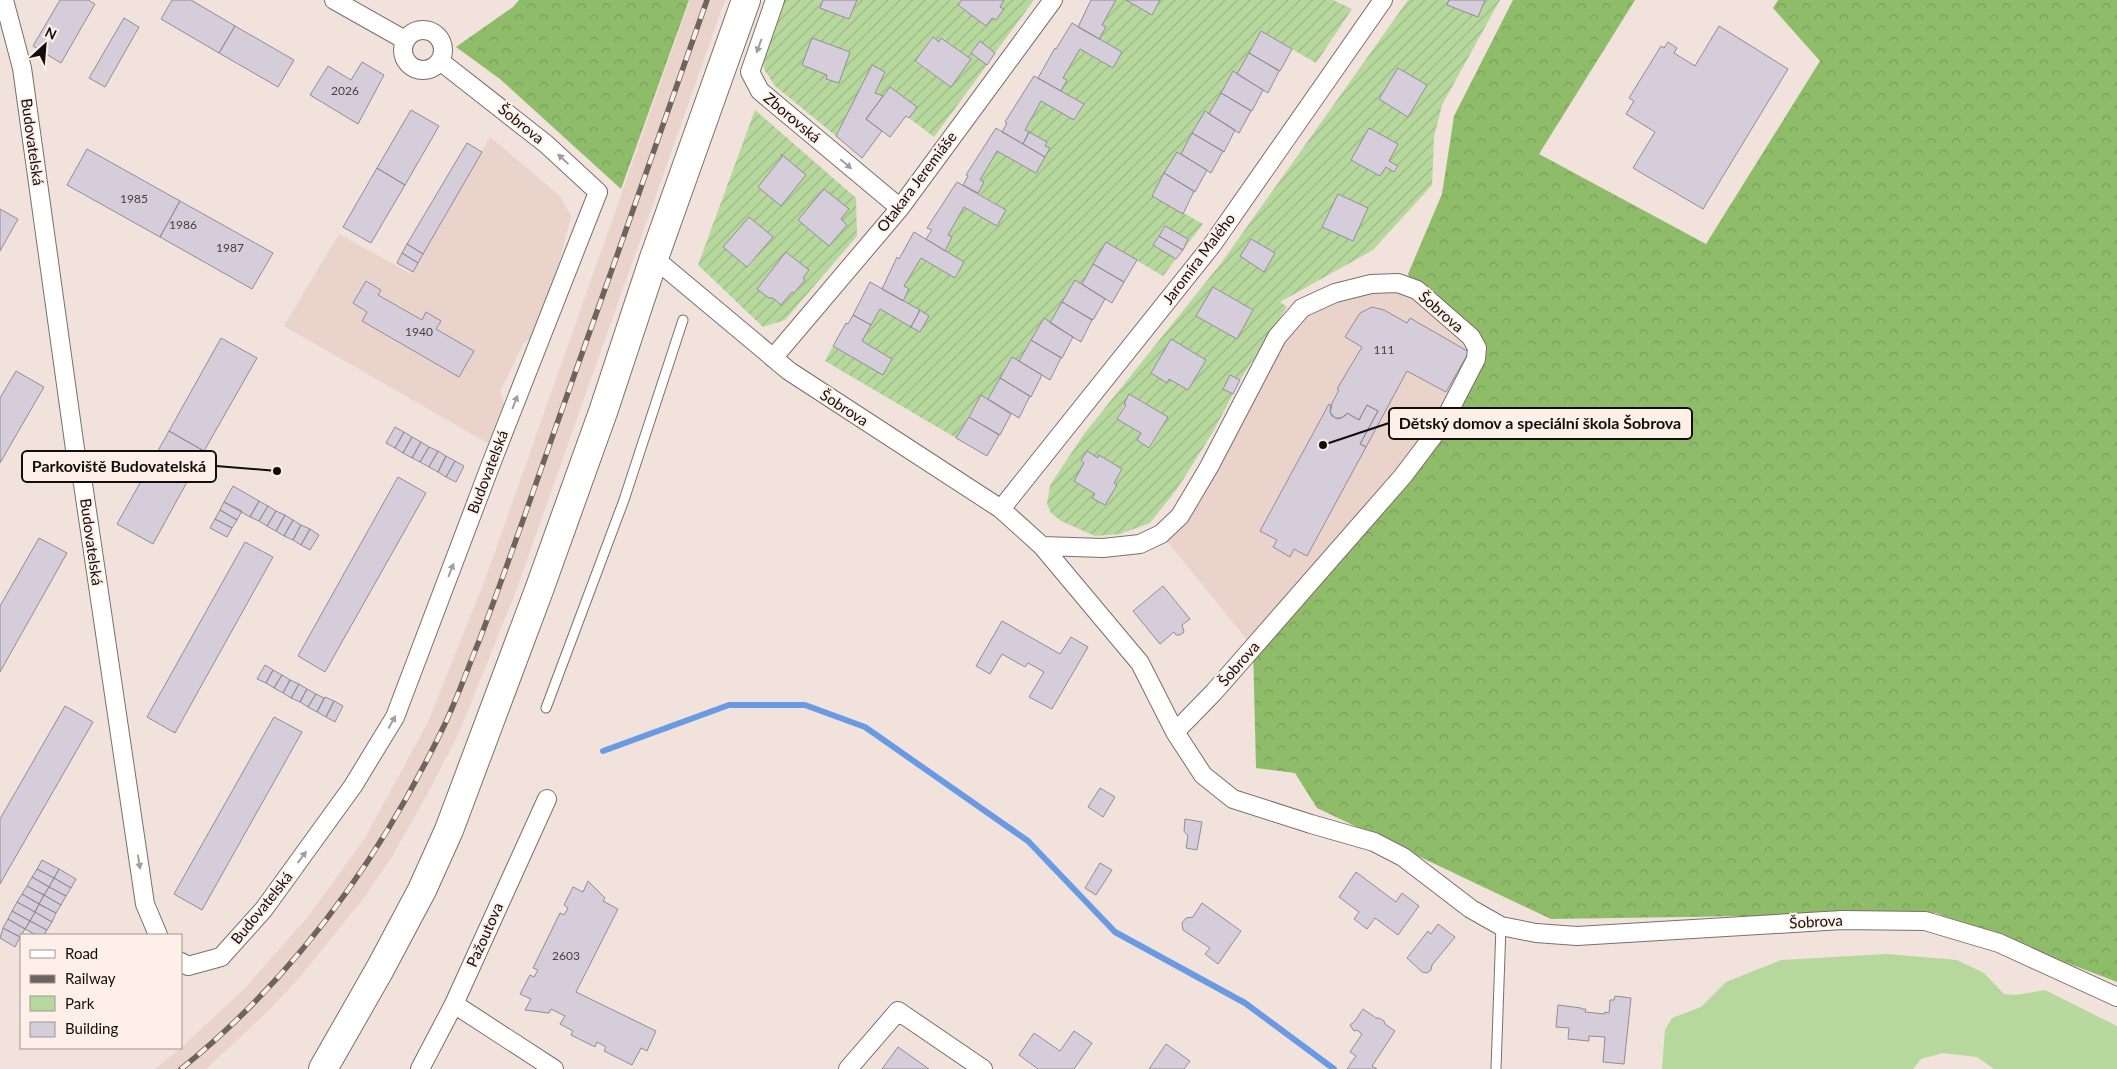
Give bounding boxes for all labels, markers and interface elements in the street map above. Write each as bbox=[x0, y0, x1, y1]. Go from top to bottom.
north arrow bbox=[20, 20, 70, 70]
text: N bbox=[42, 23, 59, 43]
one-way arrow bbox=[755, 39, 763, 54]
house number: 2026 bbox=[331, 83, 359, 98]
street label: Zborovská bbox=[761, 88, 825, 146]
street label: Budovatelská bbox=[18, 97, 48, 187]
street label: Šobrova bbox=[495, 99, 548, 147]
street label: Otakara Jeremiáše bbox=[873, 128, 960, 235]
one-way arrow bbox=[557, 153, 569, 165]
one-way arrow bbox=[840, 158, 852, 170]
house number: 1985 bbox=[120, 191, 148, 206]
street label: Jaromíra Malého bbox=[1158, 209, 1238, 307]
house number: 1986 bbox=[169, 217, 197, 232]
house number: 1987 bbox=[216, 240, 244, 255]
street label: Šobrova bbox=[1416, 287, 1468, 336]
house number: 1940 bbox=[405, 324, 433, 339]
house number: 111 bbox=[1374, 342, 1394, 357]
street label: Šobrova bbox=[817, 385, 872, 429]
one-way arrow bbox=[512, 395, 520, 409]
callout: Dětský domov a speciální škola Šobrova bbox=[1389, 408, 1692, 439]
text: Dětský domov a speciální škola Šobrova bbox=[1399, 413, 1681, 432]
street label: Budovatelská bbox=[463, 427, 511, 516]
callout: Parkoviště Budovatelská bbox=[22, 451, 216, 482]
text: Parkoviště Budovatelská bbox=[32, 456, 206, 475]
street label: Budovatelská bbox=[77, 497, 107, 587]
one-way arrow bbox=[447, 562, 455, 577]
street label: Šobrova bbox=[1214, 637, 1263, 689]
one-way arrow bbox=[388, 715, 397, 728]
one-way arrow bbox=[297, 850, 307, 864]
one-way arrow bbox=[135, 855, 143, 871]
street label: Budovatelská bbox=[227, 868, 296, 947]
street label: Pažoutova bbox=[462, 900, 506, 970]
street label: Šobrova bbox=[1789, 911, 1843, 931]
legend bbox=[20, 934, 182, 1049]
text: Road bbox=[65, 944, 98, 962]
house number: 2603 bbox=[552, 948, 580, 963]
text: Railway bbox=[65, 969, 116, 987]
text: Park bbox=[65, 994, 95, 1012]
text: Building bbox=[65, 1019, 118, 1037]

